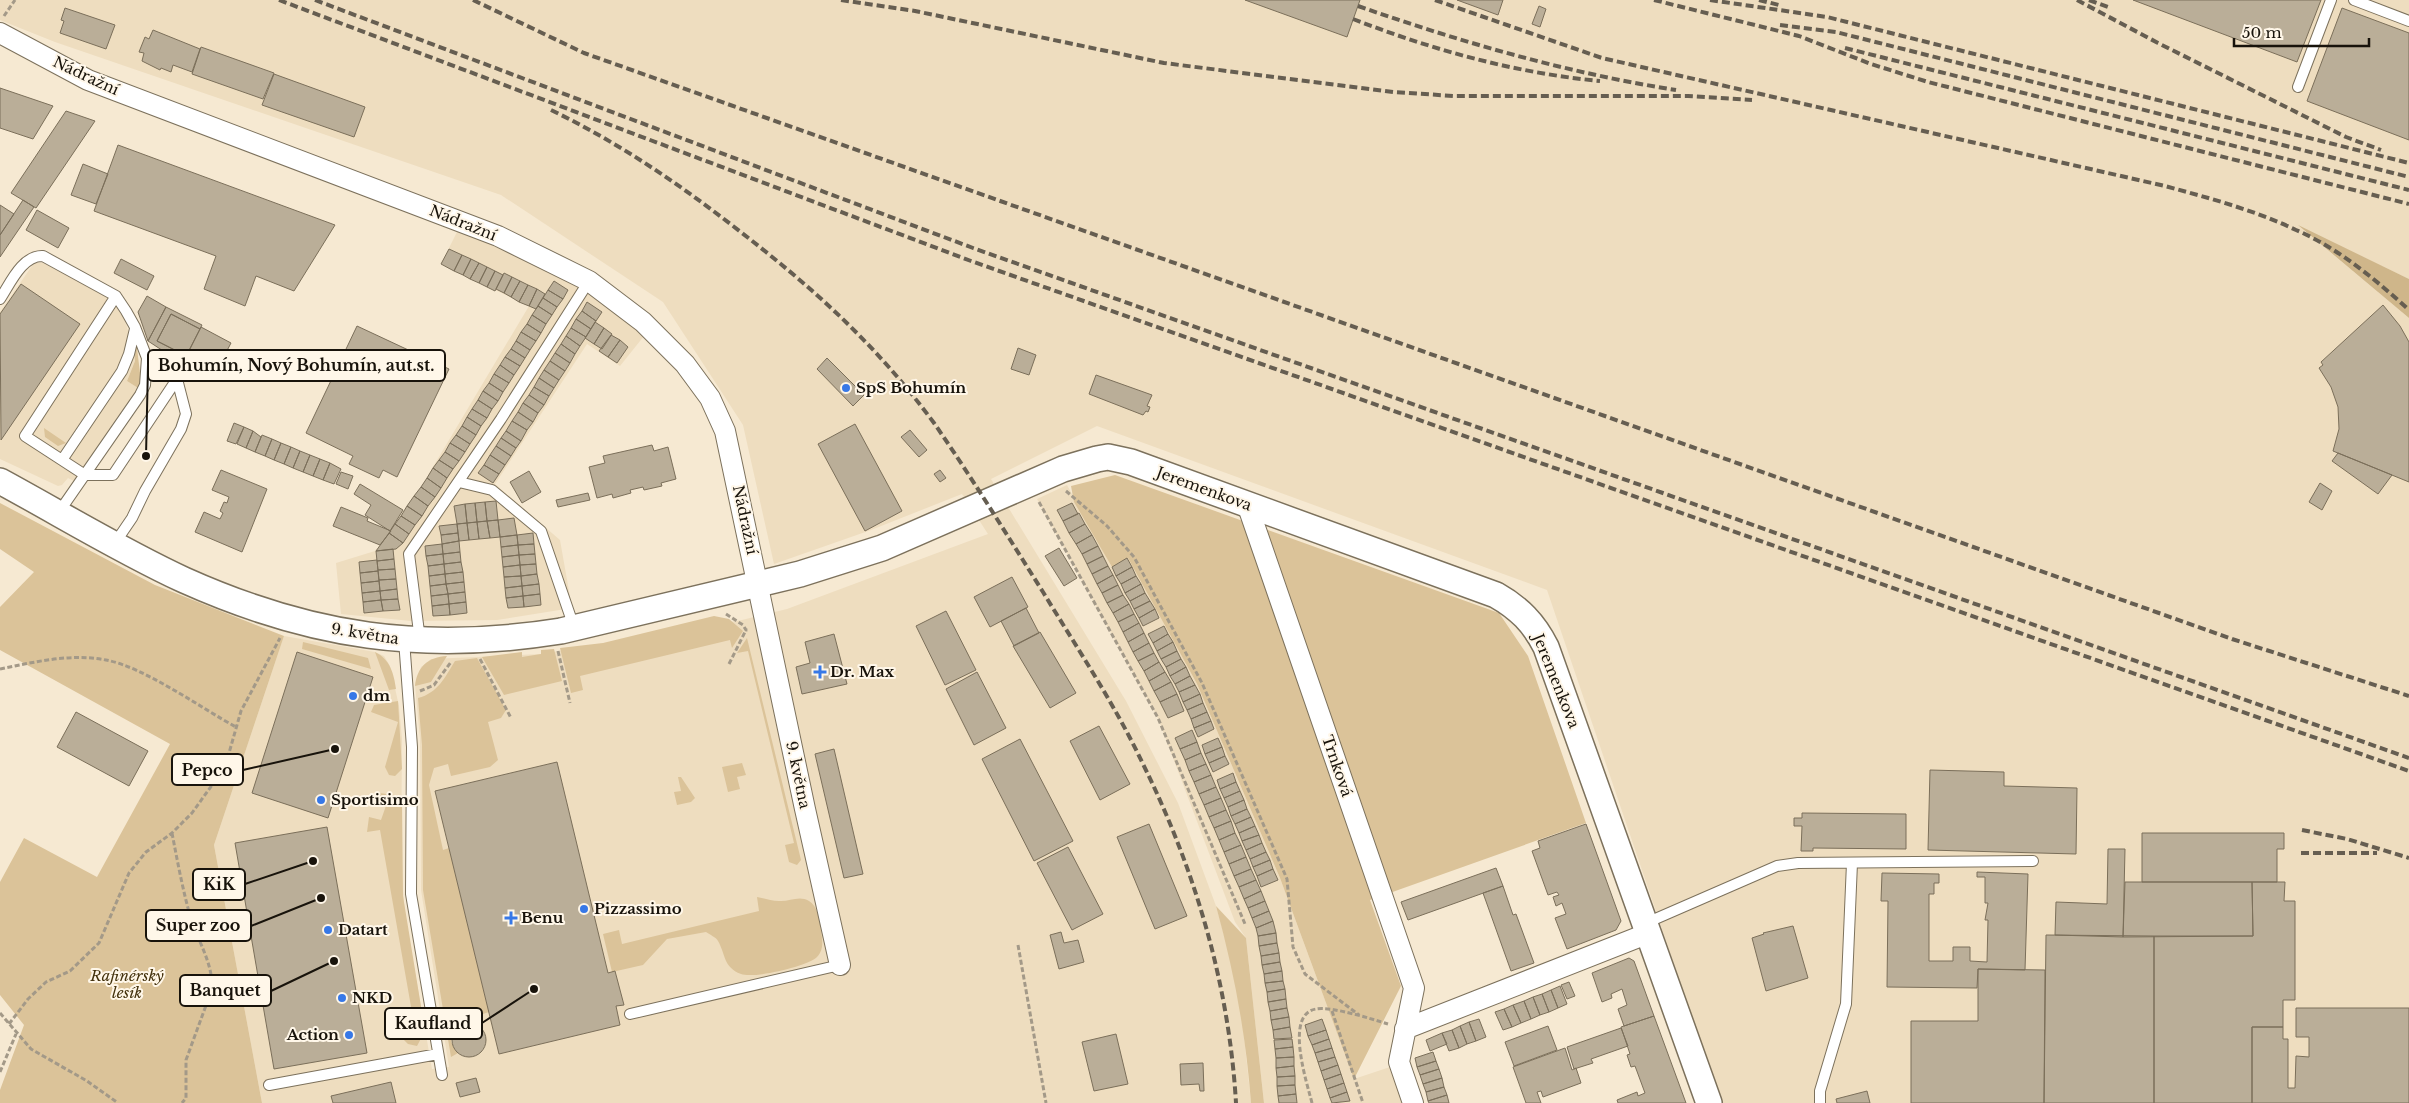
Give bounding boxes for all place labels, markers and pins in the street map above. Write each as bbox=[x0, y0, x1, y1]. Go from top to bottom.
callout: Bohumín, Nový Bohumín, aut.st. bbox=[148, 350, 445, 381]
place label: SpS Bohumín bbox=[856, 378, 966, 397]
marker: SpS Bohumín bbox=[840, 382, 852, 394]
place label: Dr. Max bbox=[830, 662, 895, 681]
marker: Dr. Max bbox=[814, 666, 826, 678]
place label: dm bbox=[363, 686, 390, 705]
marker: dm bbox=[347, 690, 359, 702]
callout: Pepco bbox=[172, 754, 243, 785]
place label: Sportisimo bbox=[331, 790, 419, 809]
marker: Sportisimo bbox=[315, 794, 327, 806]
callout: KiK bbox=[193, 869, 245, 900]
place label: Pizzassimo bbox=[594, 899, 682, 918]
marker: Pizzassimo bbox=[578, 903, 590, 915]
place label: Benu bbox=[521, 908, 564, 927]
callout: Super zoo bbox=[146, 910, 251, 941]
marker: Benu bbox=[505, 912, 517, 924]
place label: Datart bbox=[338, 920, 388, 939]
marker: Datart bbox=[322, 924, 334, 936]
callout: Banquet bbox=[180, 975, 271, 1006]
place label: NKD bbox=[352, 988, 392, 1007]
marker: NKD bbox=[336, 992, 348, 1004]
callout: Kaufland bbox=[385, 1008, 482, 1039]
place label: Action bbox=[286, 1025, 339, 1044]
marker: Action bbox=[343, 1029, 355, 1041]

